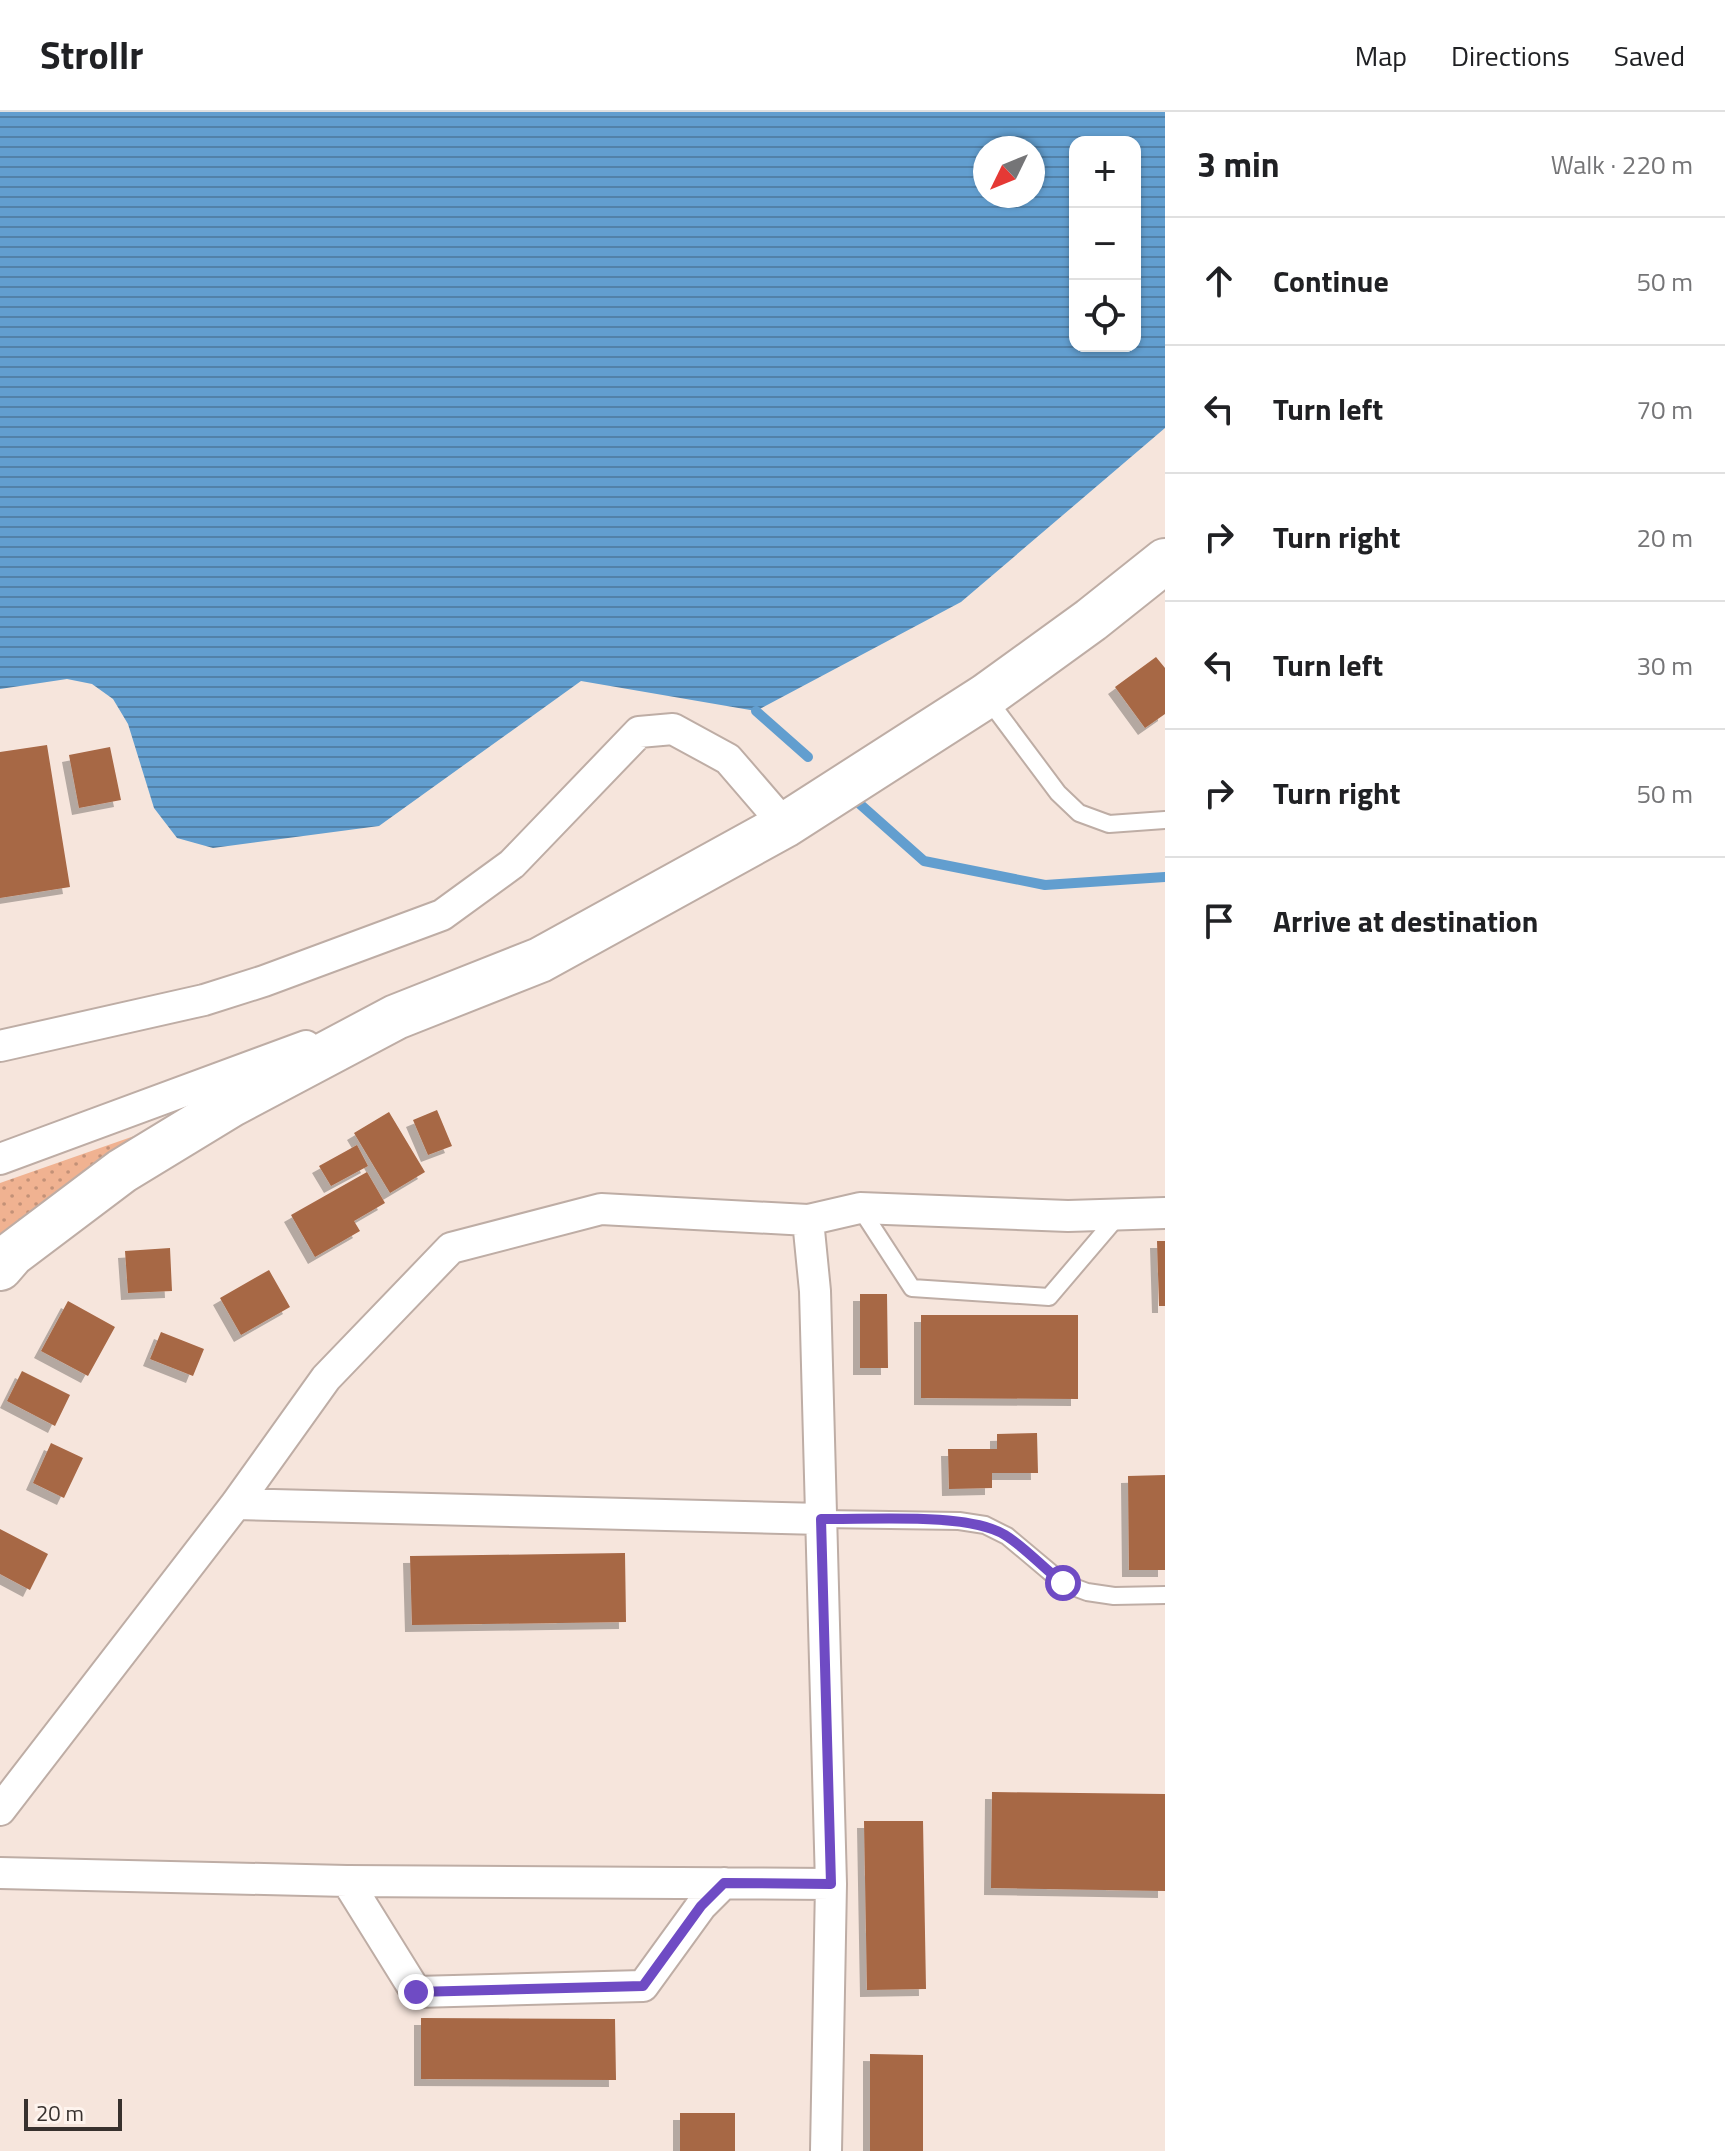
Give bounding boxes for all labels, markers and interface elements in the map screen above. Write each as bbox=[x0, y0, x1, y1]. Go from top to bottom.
text: Strollr bbox=[40, 26, 143, 84]
text: Map bbox=[1355, 34, 1407, 77]
text: Directions bbox=[1451, 34, 1570, 77]
text: Saved bbox=[1614, 34, 1685, 77]
north arrow bbox=[973, 136, 1045, 208]
map controls bbox=[1069, 136, 1141, 352]
button: + bbox=[1069, 136, 1141, 208]
text: 3 min bbox=[1197, 138, 1280, 190]
text: Walk · 220 m bbox=[1551, 145, 1693, 184]
button: − bbox=[1069, 208, 1141, 280]
text: Continue bbox=[1273, 258, 1389, 304]
icon: ahead bbox=[1197, 259, 1241, 303]
text: 50 m bbox=[1636, 262, 1693, 301]
button: locate bbox=[1069, 280, 1141, 352]
text: Turn left bbox=[1273, 386, 1383, 432]
icon: left bbox=[1197, 387, 1241, 431]
text: 70 m bbox=[1636, 390, 1693, 429]
text: Turn right bbox=[1273, 514, 1401, 560]
icon: right bbox=[1197, 515, 1241, 559]
text: 20 m bbox=[1636, 518, 1693, 557]
text: Turn left bbox=[1273, 642, 1383, 688]
icon: left bbox=[1197, 643, 1241, 687]
text: 30 m bbox=[1636, 646, 1693, 685]
text: Turn right bbox=[1273, 770, 1401, 816]
icon: right bbox=[1197, 771, 1241, 815]
text: 50 m bbox=[1636, 774, 1693, 813]
text: Arrive at destination bbox=[1273, 898, 1538, 944]
icon: arrive bbox=[1197, 899, 1241, 943]
route start bbox=[1045, 1565, 1081, 1601]
route end bbox=[398, 1974, 434, 2010]
scale bar bbox=[24, 2095, 122, 2131]
text: 20 m bbox=[36, 2096, 84, 2130]

